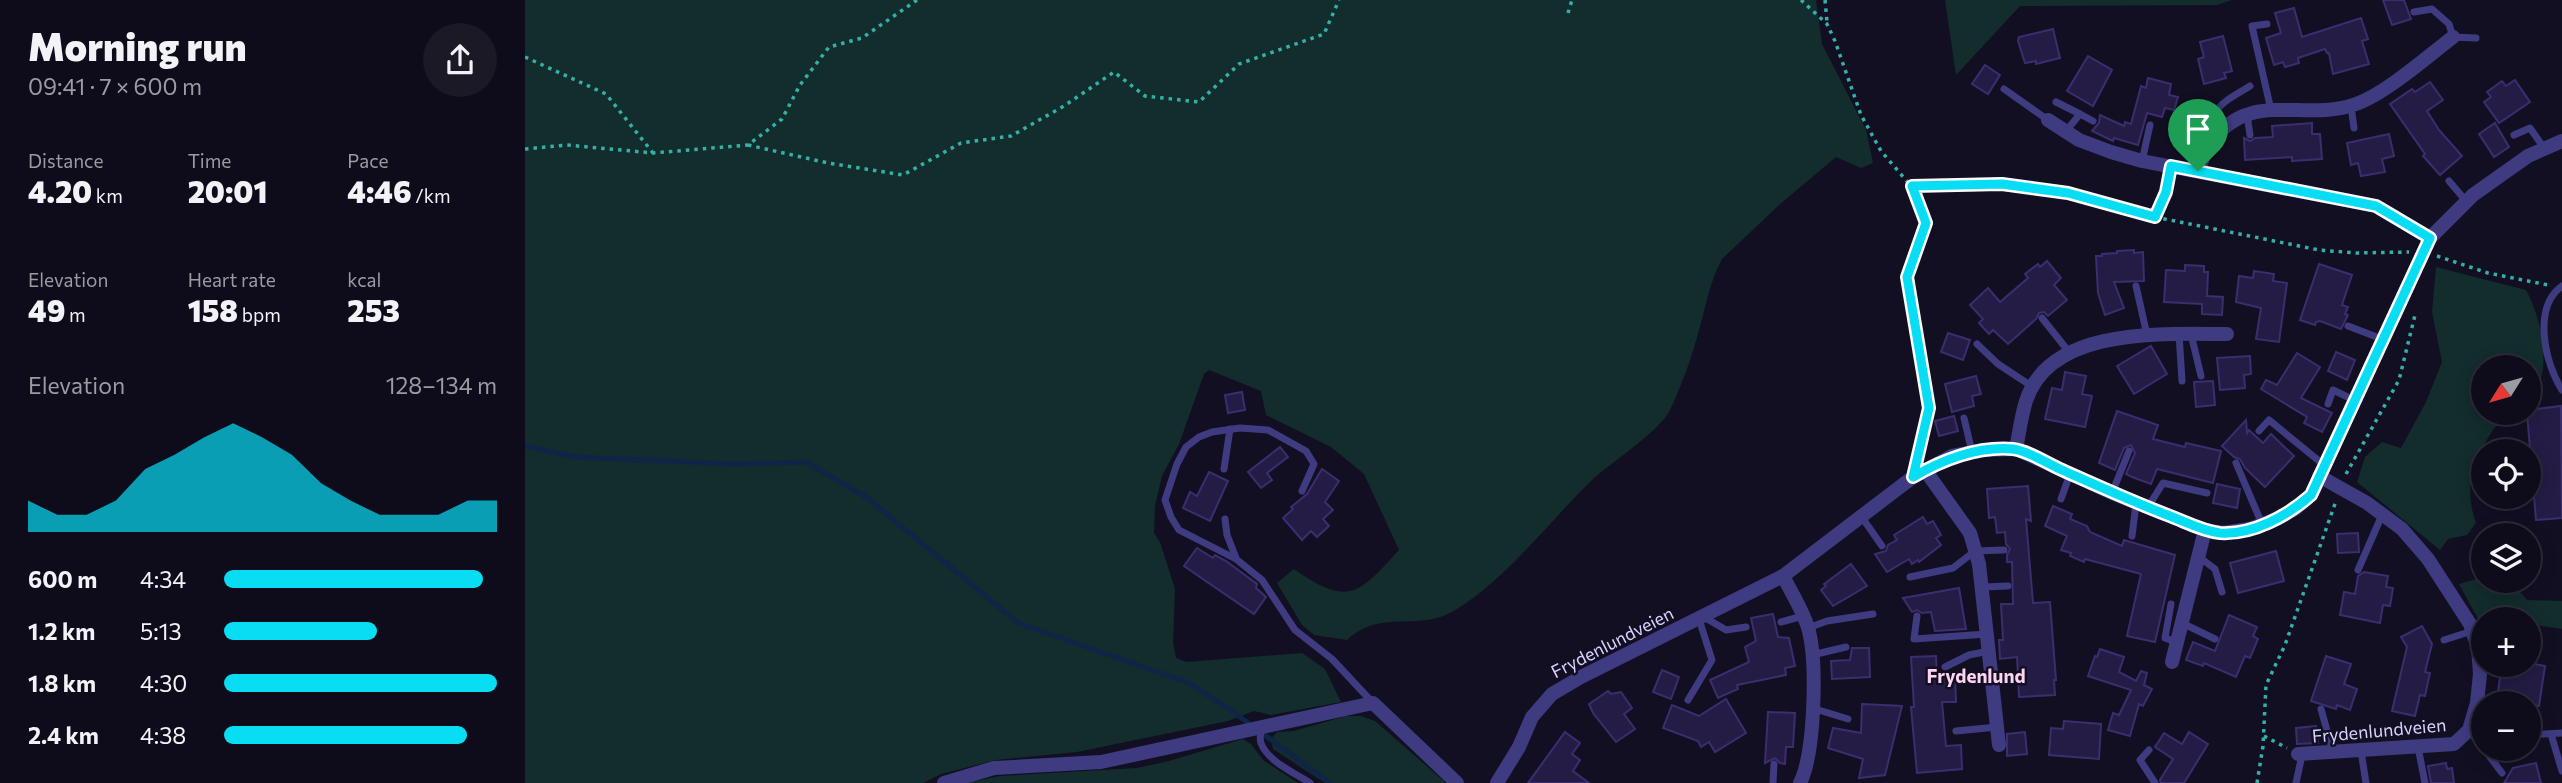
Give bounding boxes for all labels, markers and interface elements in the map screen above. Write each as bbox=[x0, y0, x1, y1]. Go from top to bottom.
text: Morning run bbox=[28, 22, 247, 69]
button: share bbox=[423, 23, 497, 97]
text: 09:41 · 7 × 600 m bbox=[28, 72, 202, 100]
pin bbox=[2168, 99, 2228, 171]
icon: arrive bbox=[2179, 110, 2217, 148]
text: Distance bbox=[28, 149, 104, 172]
text: Time bbox=[188, 149, 231, 172]
text: Pace bbox=[347, 149, 389, 172]
text: 4.20 bbox=[28, 172, 92, 209]
text: 20:01 bbox=[188, 172, 267, 209]
text: 4:46 bbox=[347, 172, 412, 209]
text: km bbox=[92, 184, 123, 207]
text: /km bbox=[412, 184, 451, 207]
text: Elevation bbox=[28, 268, 108, 291]
text: Heart rate bbox=[188, 268, 276, 291]
text: kcal bbox=[347, 268, 381, 291]
text: 49 bbox=[28, 291, 65, 328]
text: 158 bbox=[188, 291, 238, 328]
text: 253 bbox=[347, 291, 400, 328]
text: m bbox=[65, 303, 86, 326]
text: bpm bbox=[238, 303, 281, 326]
north arrow bbox=[2471, 355, 2541, 425]
map controls bbox=[2471, 355, 2541, 761]
text: Elevation bbox=[28, 371, 125, 399]
text: 128–134 m bbox=[386, 371, 497, 399]
button: locate bbox=[2471, 439, 2541, 509]
button: layers bbox=[2471, 523, 2541, 593]
text: 600 m bbox=[28, 565, 97, 593]
text: 4:34 bbox=[140, 565, 186, 593]
street label: Frydenlundveien bbox=[1547, 602, 1677, 682]
button: + bbox=[2471, 607, 2541, 677]
text: 1.2 km bbox=[28, 617, 95, 645]
text: 5:13 bbox=[140, 617, 182, 645]
district label: Frydenlund bbox=[1926, 664, 2026, 687]
text: 1.8 km bbox=[28, 669, 96, 697]
text: 4:30 bbox=[140, 669, 187, 697]
button: − bbox=[2471, 691, 2541, 761]
street label: Frydenlundveien bbox=[2311, 713, 2447, 747]
text: 2.4 km bbox=[28, 721, 99, 749]
text: 4:38 bbox=[140, 721, 186, 749]

